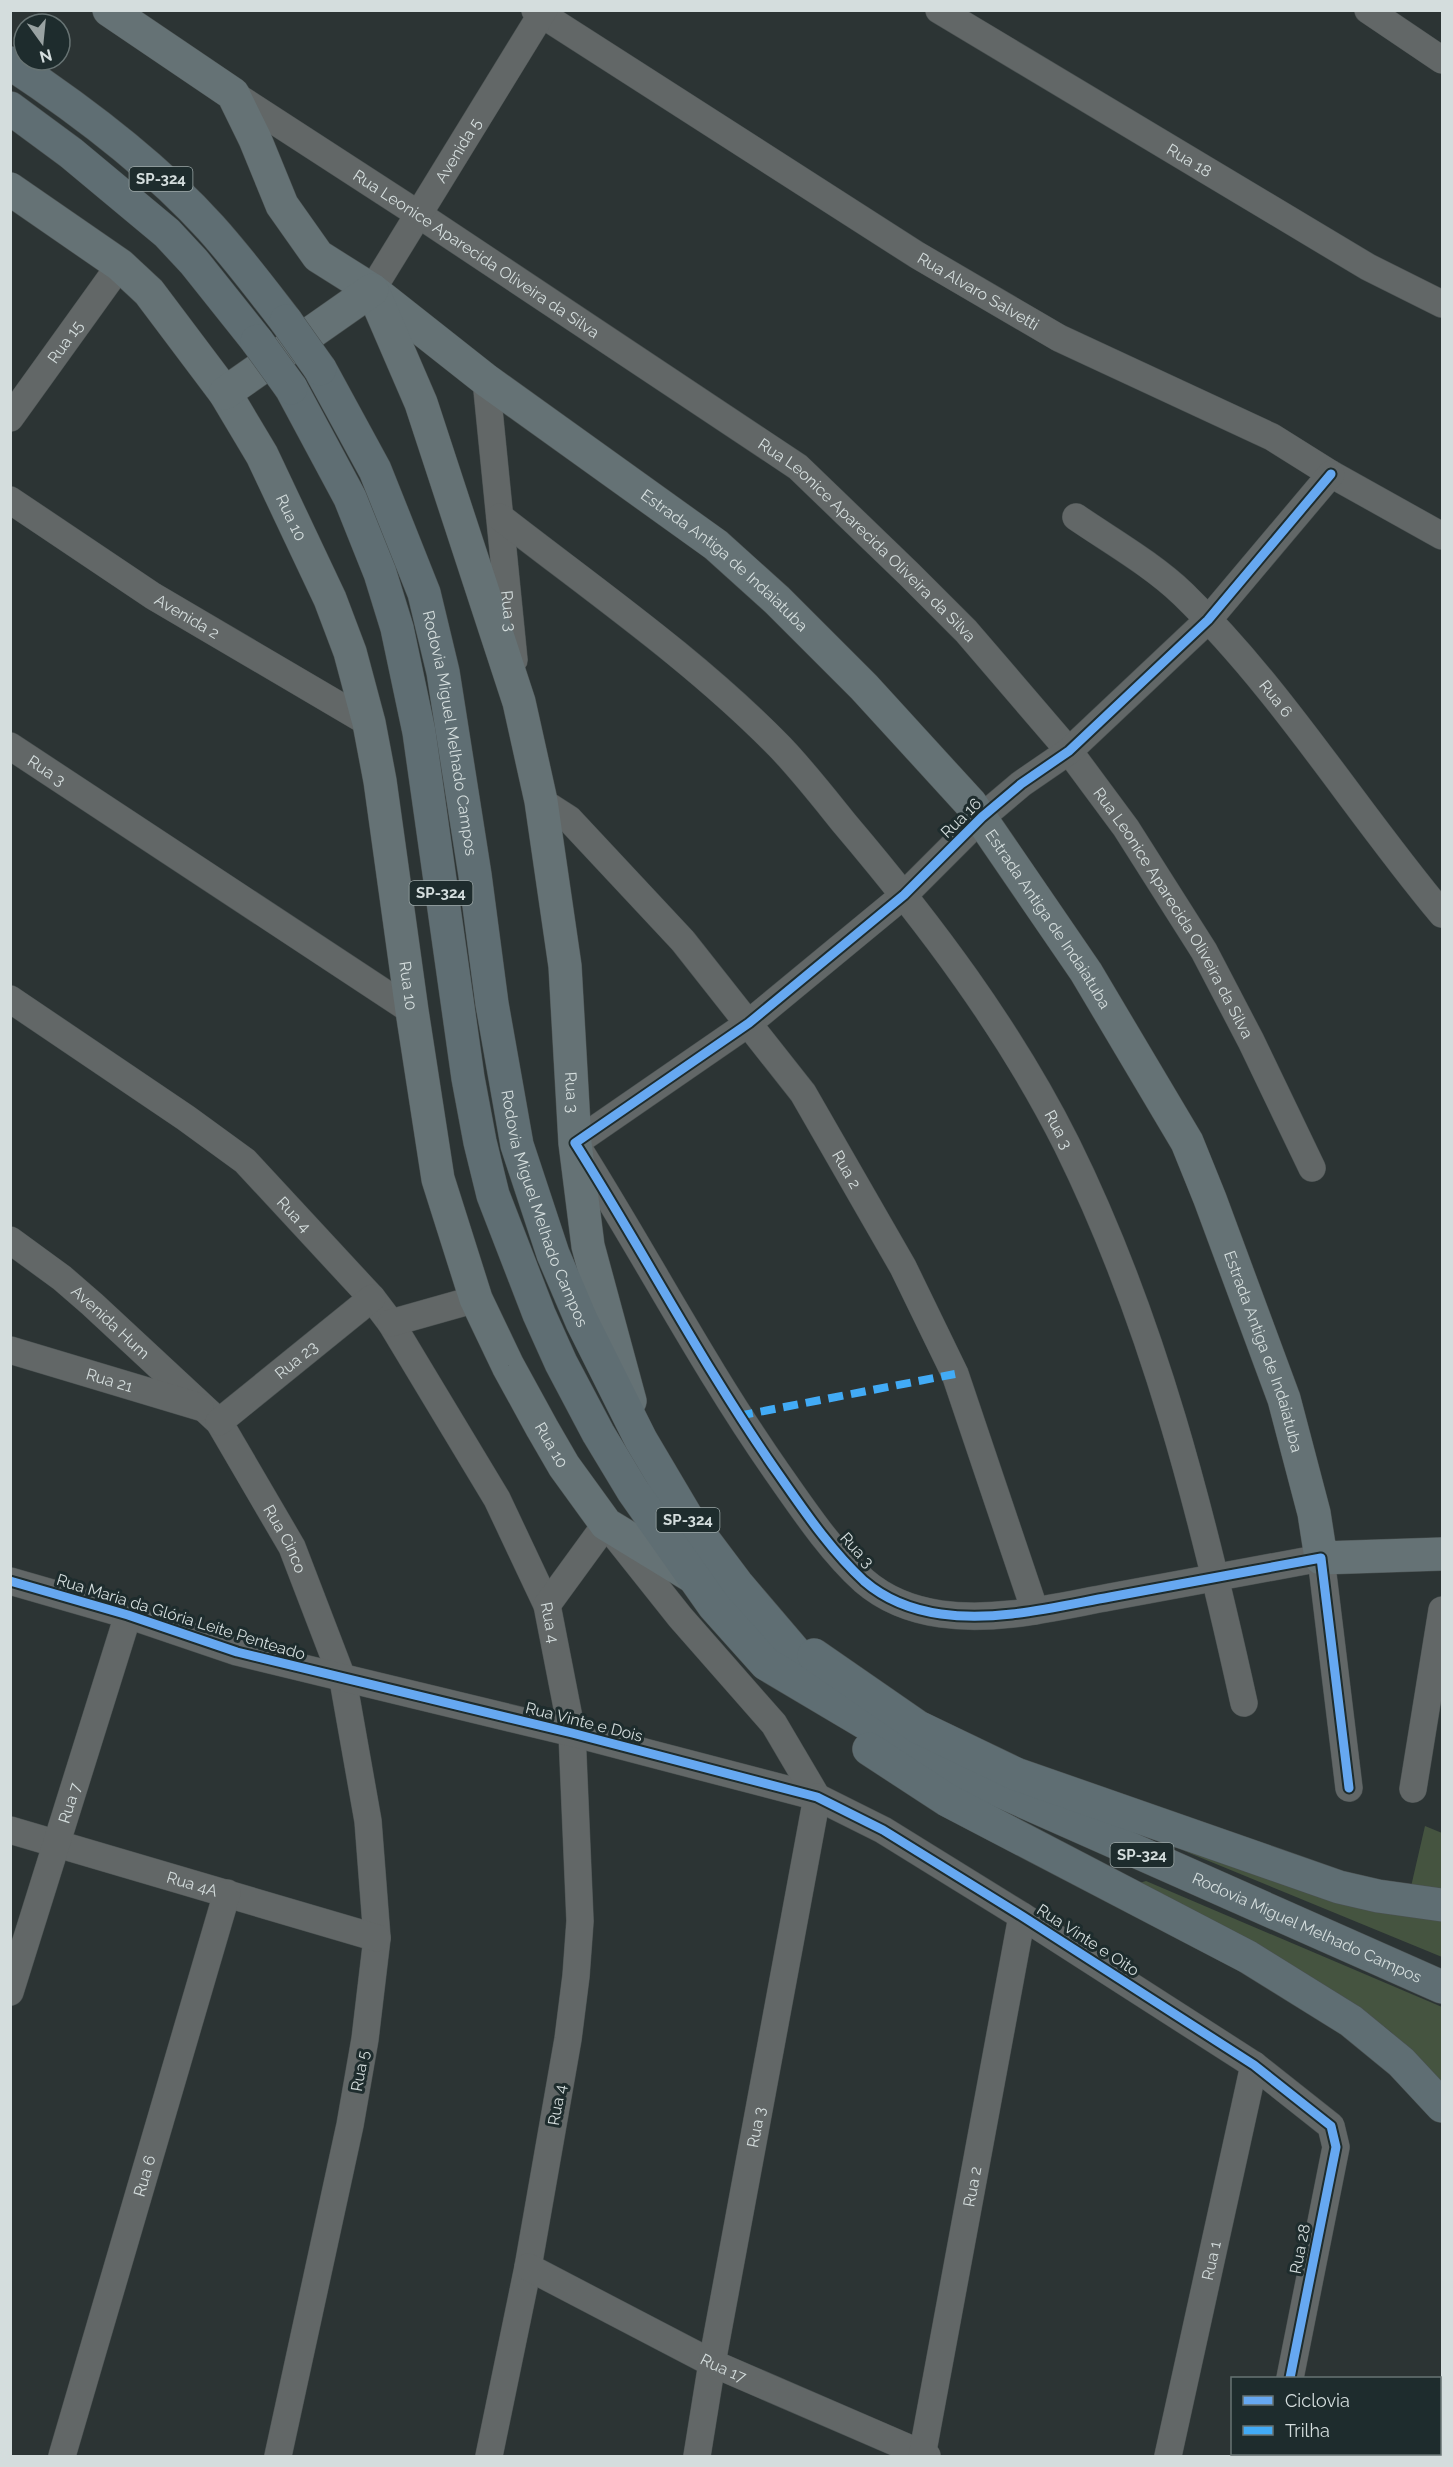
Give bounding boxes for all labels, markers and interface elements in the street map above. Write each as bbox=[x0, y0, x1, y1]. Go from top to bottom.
north arrow bbox=[12, 12, 72, 72]
text: N bbox=[37, 45, 54, 67]
street label: Avenida 5 bbox=[431, 114, 485, 186]
street label: Rua 18 bbox=[1164, 139, 1215, 181]
street label: Rua Leonice Aparecida Oliveira da Silva bbox=[350, 165, 603, 342]
road number: SP-324 bbox=[130, 167, 192, 191]
street label: Rua Alvaro Salvetti bbox=[914, 248, 1043, 334]
street label: Rua 15 bbox=[43, 316, 87, 367]
street label: Rua Leonice Aparecida Oliveira da Silva bbox=[755, 434, 980, 645]
street label: Estrada Antiga de Indaiatuba bbox=[637, 485, 812, 635]
street label: Rua 10 bbox=[272, 491, 311, 544]
street label: Rua 3 bbox=[498, 589, 521, 632]
street label: Avenida 2 bbox=[151, 590, 223, 643]
street label: Rodovia Miguel Melhado Campos bbox=[419, 608, 481, 857]
street label: Rua 6 bbox=[1256, 676, 1297, 721]
street label: Rua 3 bbox=[24, 751, 69, 789]
street label: Rua Leonice Aparecida Oliveira da Silva bbox=[1090, 783, 1257, 1042]
street label: Rua 16 bbox=[937, 794, 985, 842]
street label: Estrada Antiga de Indaiatuba bbox=[981, 825, 1115, 1012]
road number: SP-324 bbox=[410, 881, 472, 905]
street label: Rua 10 bbox=[396, 960, 421, 1011]
street label: Rua 3 bbox=[561, 1071, 583, 1113]
street label: Rodovia Miguel Melhado Campos bbox=[498, 1088, 593, 1330]
street label: Rua 3 bbox=[1041, 1107, 1077, 1152]
street label: Rua 2 bbox=[828, 1147, 865, 1192]
street label: Rua 4 bbox=[273, 1193, 316, 1236]
street label: Estrada Antiga de Indaiatuba bbox=[1220, 1248, 1307, 1454]
street label: Avenida Hum bbox=[68, 1281, 154, 1362]
street label: Rua 23 bbox=[271, 1337, 321, 1383]
street label: Rua 21 bbox=[84, 1364, 135, 1396]
street label: Rua 10 bbox=[531, 1419, 572, 1471]
street label: Rua Cinco bbox=[260, 1501, 311, 1576]
road number: SP-324 bbox=[656, 1508, 720, 1532]
street label: Rua 3 bbox=[836, 1528, 878, 1572]
street label: Rua Maria da Glória Leite Penteado bbox=[54, 1570, 308, 1664]
street label: Rua 4 bbox=[537, 1600, 564, 1645]
street label: Rua Vinte e Dois bbox=[523, 1698, 645, 1746]
street label: Rua 7 bbox=[54, 1780, 84, 1826]
road number: SP-324 bbox=[1110, 1843, 1174, 1867]
street label: Rua 4A bbox=[165, 1867, 220, 1900]
street label: Rodovia Miguel Melhado Campos bbox=[1189, 1868, 1425, 1986]
street label: Rua Vinte e Oito bbox=[1033, 1900, 1143, 1980]
street label: Rua 5 bbox=[347, 2049, 373, 2093]
street label: Rua 4 bbox=[544, 2083, 570, 2127]
street label: Rua 3 bbox=[743, 2105, 769, 2149]
street label: Rua 6 bbox=[129, 2153, 159, 2199]
street label: Rua 2 bbox=[959, 2165, 985, 2208]
street label: Rua 28 bbox=[1286, 2222, 1314, 2276]
street label: Rua 1 bbox=[1197, 2239, 1225, 2282]
street label: Rua 17 bbox=[697, 2349, 750, 2386]
legend bbox=[1231, 2377, 1441, 2455]
text: Ciclovia bbox=[1285, 2390, 1350, 2411]
text: Trilha bbox=[1285, 2420, 1330, 2441]

